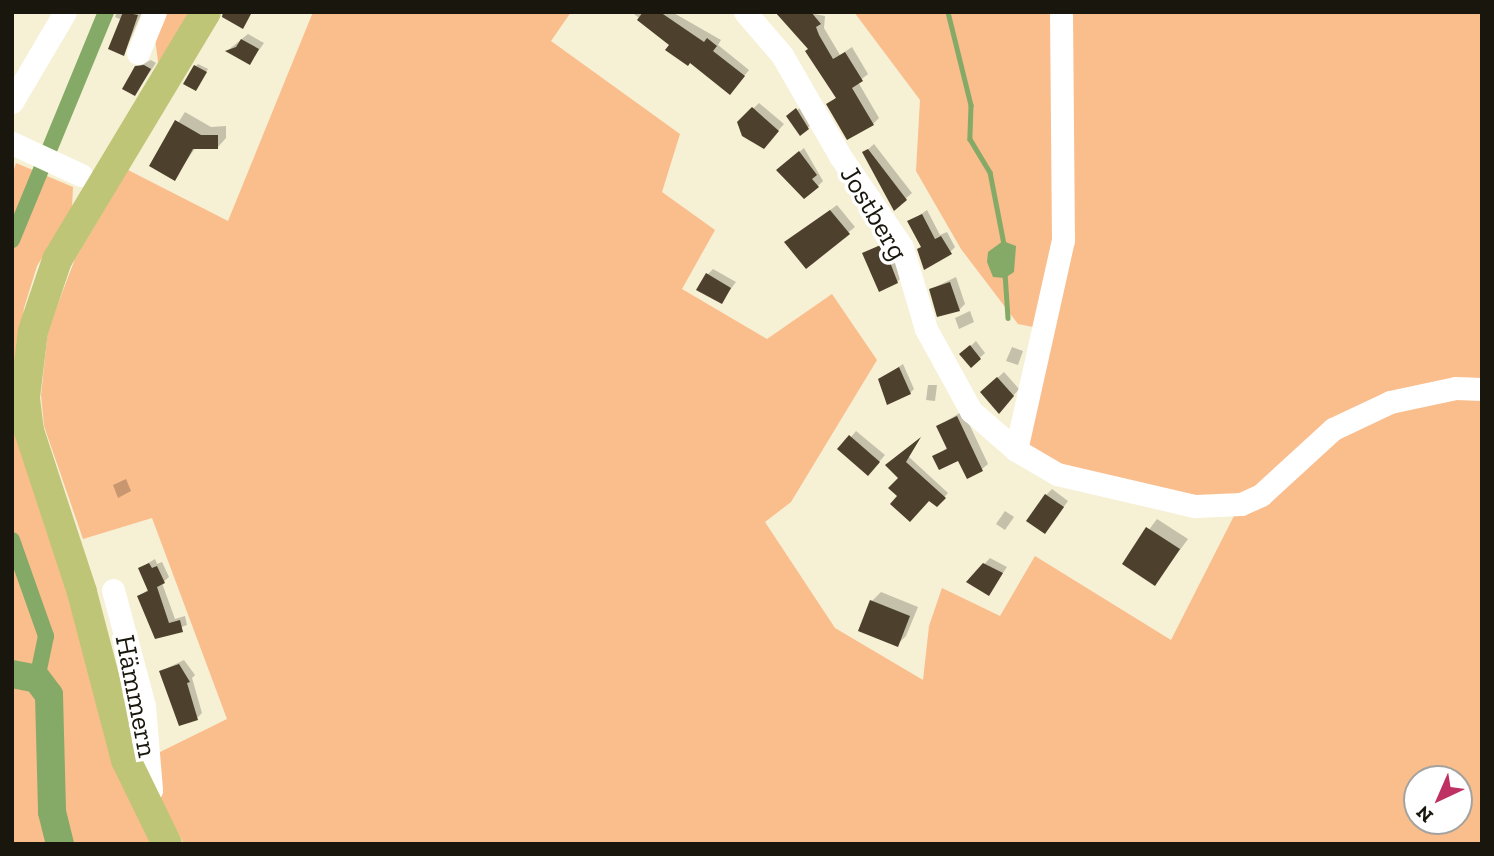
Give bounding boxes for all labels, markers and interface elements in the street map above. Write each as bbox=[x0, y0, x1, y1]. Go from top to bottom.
street label: Jostberg bbox=[833, 160, 915, 266]
street label: Hämmern bbox=[108, 632, 164, 760]
north arrow bbox=[1403, 765, 1473, 835]
text: N bbox=[1411, 801, 1438, 827]

